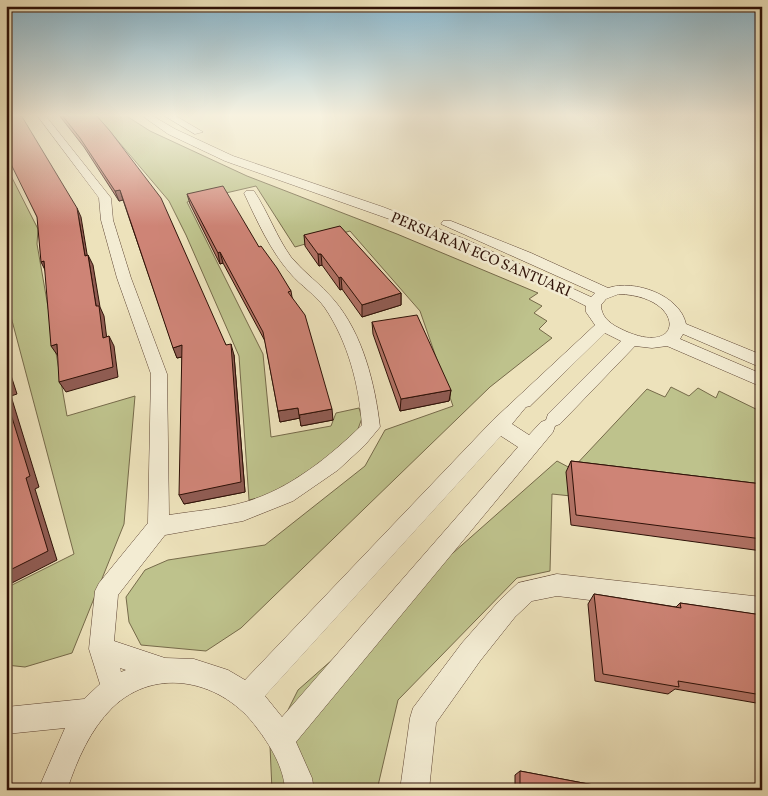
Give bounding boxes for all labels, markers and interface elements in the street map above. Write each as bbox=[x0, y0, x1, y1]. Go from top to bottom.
street label: PERSIARAN ECO SANTUARI bbox=[387, 208, 574, 303]

